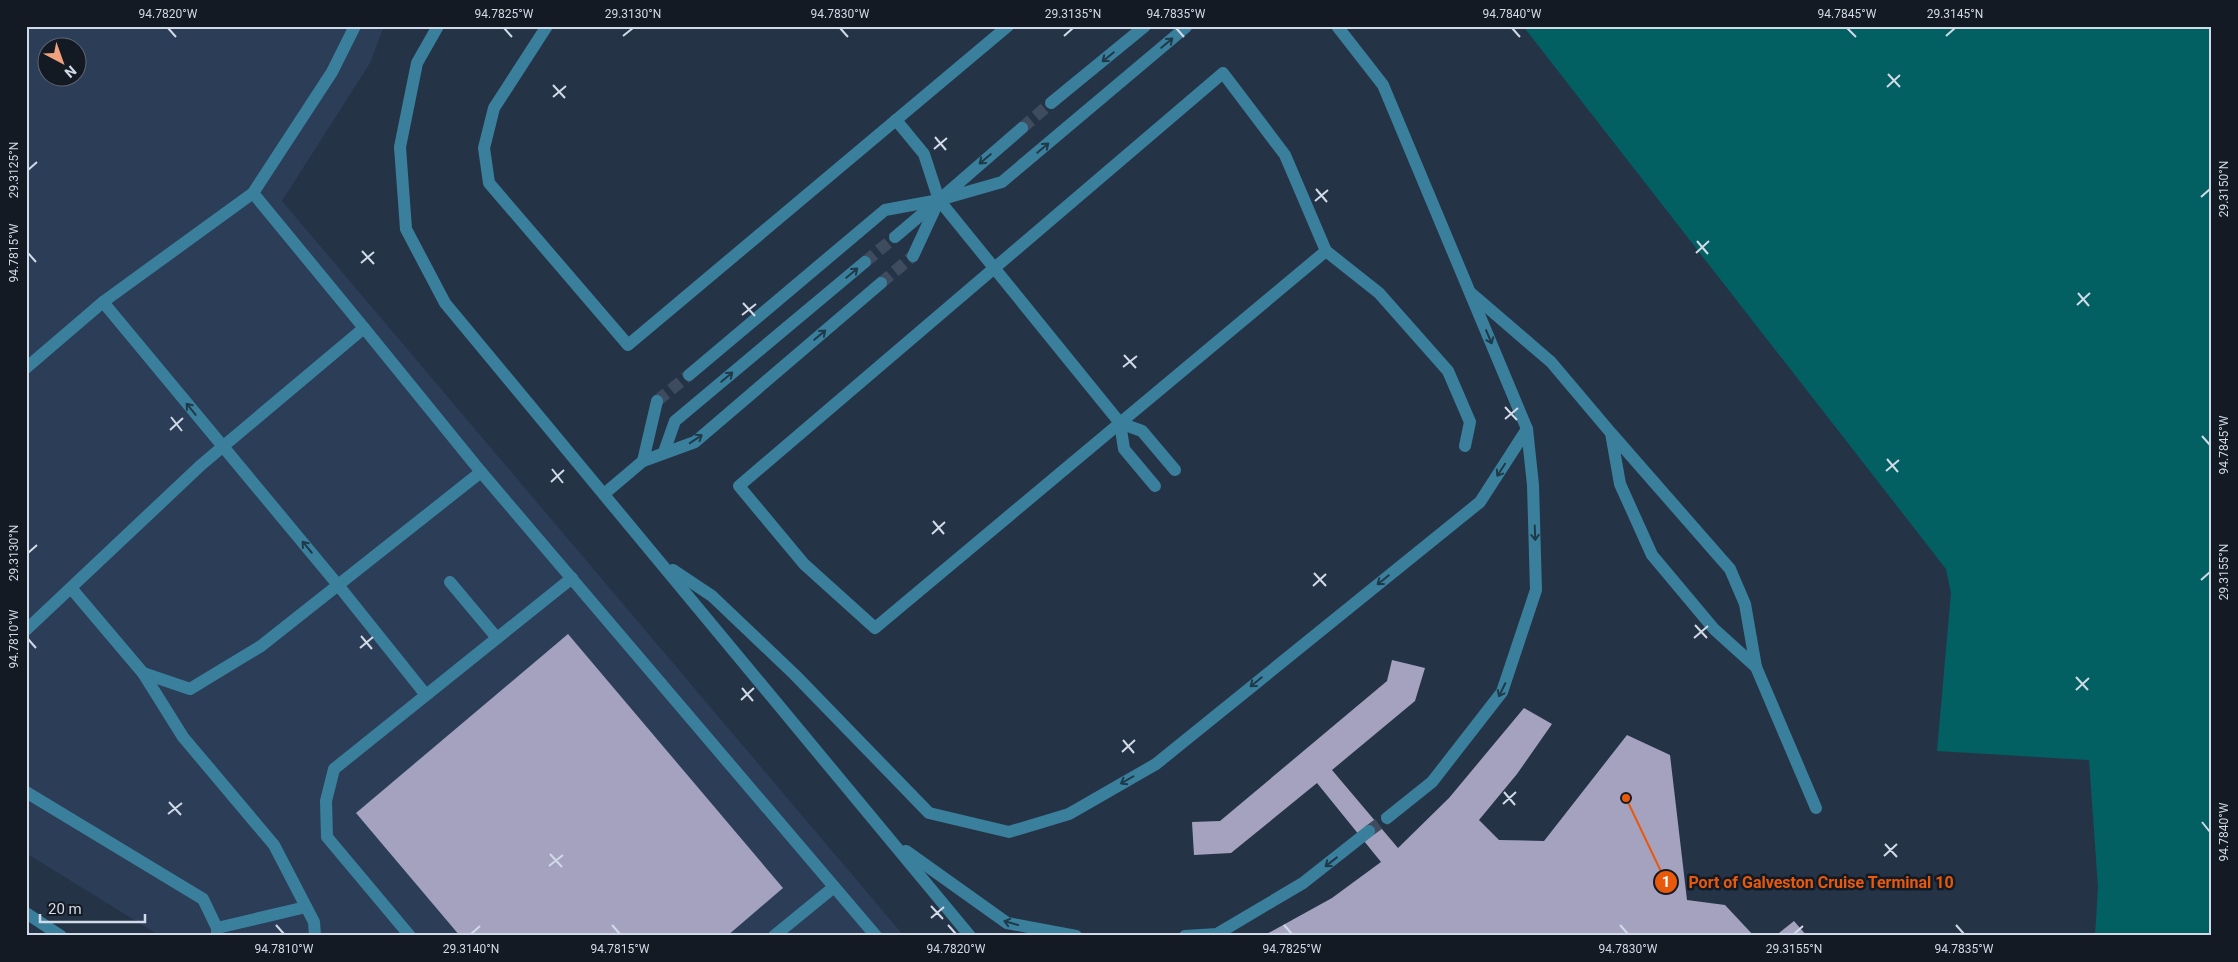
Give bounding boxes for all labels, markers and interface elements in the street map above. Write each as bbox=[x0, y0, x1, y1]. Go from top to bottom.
text: 94.7820°W bbox=[139, 7, 198, 21]
text: 94.7825°W bbox=[475, 7, 534, 21]
text: 29.3130°N bbox=[605, 7, 661, 21]
text: 94.7830°W bbox=[811, 7, 870, 21]
text: 29.3135°N bbox=[1045, 7, 1101, 21]
text: 94.7835°W bbox=[1147, 7, 1206, 21]
text: 94.7840°W bbox=[1483, 7, 1542, 21]
text: 94.7845°W bbox=[1818, 7, 1877, 21]
text: 29.3145°N bbox=[1927, 7, 1983, 21]
north arrow bbox=[38, 38, 88, 88]
one-way arrow bbox=[1160, 38, 1173, 49]
one-way arrow bbox=[1101, 52, 1114, 63]
text: N bbox=[62, 63, 80, 81]
text: 29.3125°N bbox=[7, 142, 21, 198]
one-way arrow bbox=[1036, 142, 1049, 154]
one-way arrow bbox=[978, 153, 991, 164]
text: 29.3150°N bbox=[2217, 161, 2231, 217]
text: 94.7815°W bbox=[7, 223, 21, 282]
one-way arrow bbox=[845, 267, 858, 278]
one-way arrow bbox=[814, 329, 827, 340]
one-way arrow bbox=[1485, 330, 1494, 345]
one-way arrow bbox=[721, 372, 734, 383]
one-way arrow bbox=[186, 402, 197, 415]
text: 94.7845°W bbox=[2217, 415, 2231, 474]
one-way arrow bbox=[689, 434, 703, 444]
one-way arrow bbox=[1495, 463, 1505, 477]
text: 29.3130°N bbox=[7, 525, 21, 581]
one-way arrow bbox=[1530, 525, 1540, 541]
one-way arrow bbox=[301, 541, 312, 554]
text: 29.3155°N bbox=[2217, 544, 2231, 600]
one-way arrow bbox=[1377, 575, 1390, 586]
text: 94.7810°W bbox=[7, 609, 21, 668]
one-way arrow bbox=[1250, 677, 1263, 688]
one-way arrow bbox=[1497, 682, 1507, 697]
one-way arrow bbox=[1121, 776, 1135, 786]
text: 94.7840°W bbox=[2217, 802, 2231, 861]
one-way arrow bbox=[1325, 856, 1338, 867]
callout: Port of Galveston Cruise Terminal 10 bbox=[1653, 867, 1964, 898]
text: 1 bbox=[1662, 873, 1670, 891]
text: Port of Galveston Cruise Terminal 10 bbox=[1688, 873, 1954, 892]
scale bar bbox=[40, 892, 145, 924]
text: 20 m bbox=[48, 900, 82, 918]
one-way arrow bbox=[1004, 917, 1020, 927]
text: 94.7810°W bbox=[255, 942, 314, 956]
text: 29.3140°N bbox=[443, 942, 499, 956]
text: 94.7815°W bbox=[591, 942, 650, 956]
text: 94.7820°W bbox=[927, 942, 986, 956]
text: 94.7825°W bbox=[1263, 942, 1322, 956]
text: 94.7830°W bbox=[1599, 942, 1658, 956]
text: 29.3155°N bbox=[1766, 942, 1822, 956]
text: 94.7835°W bbox=[1935, 942, 1994, 956]

